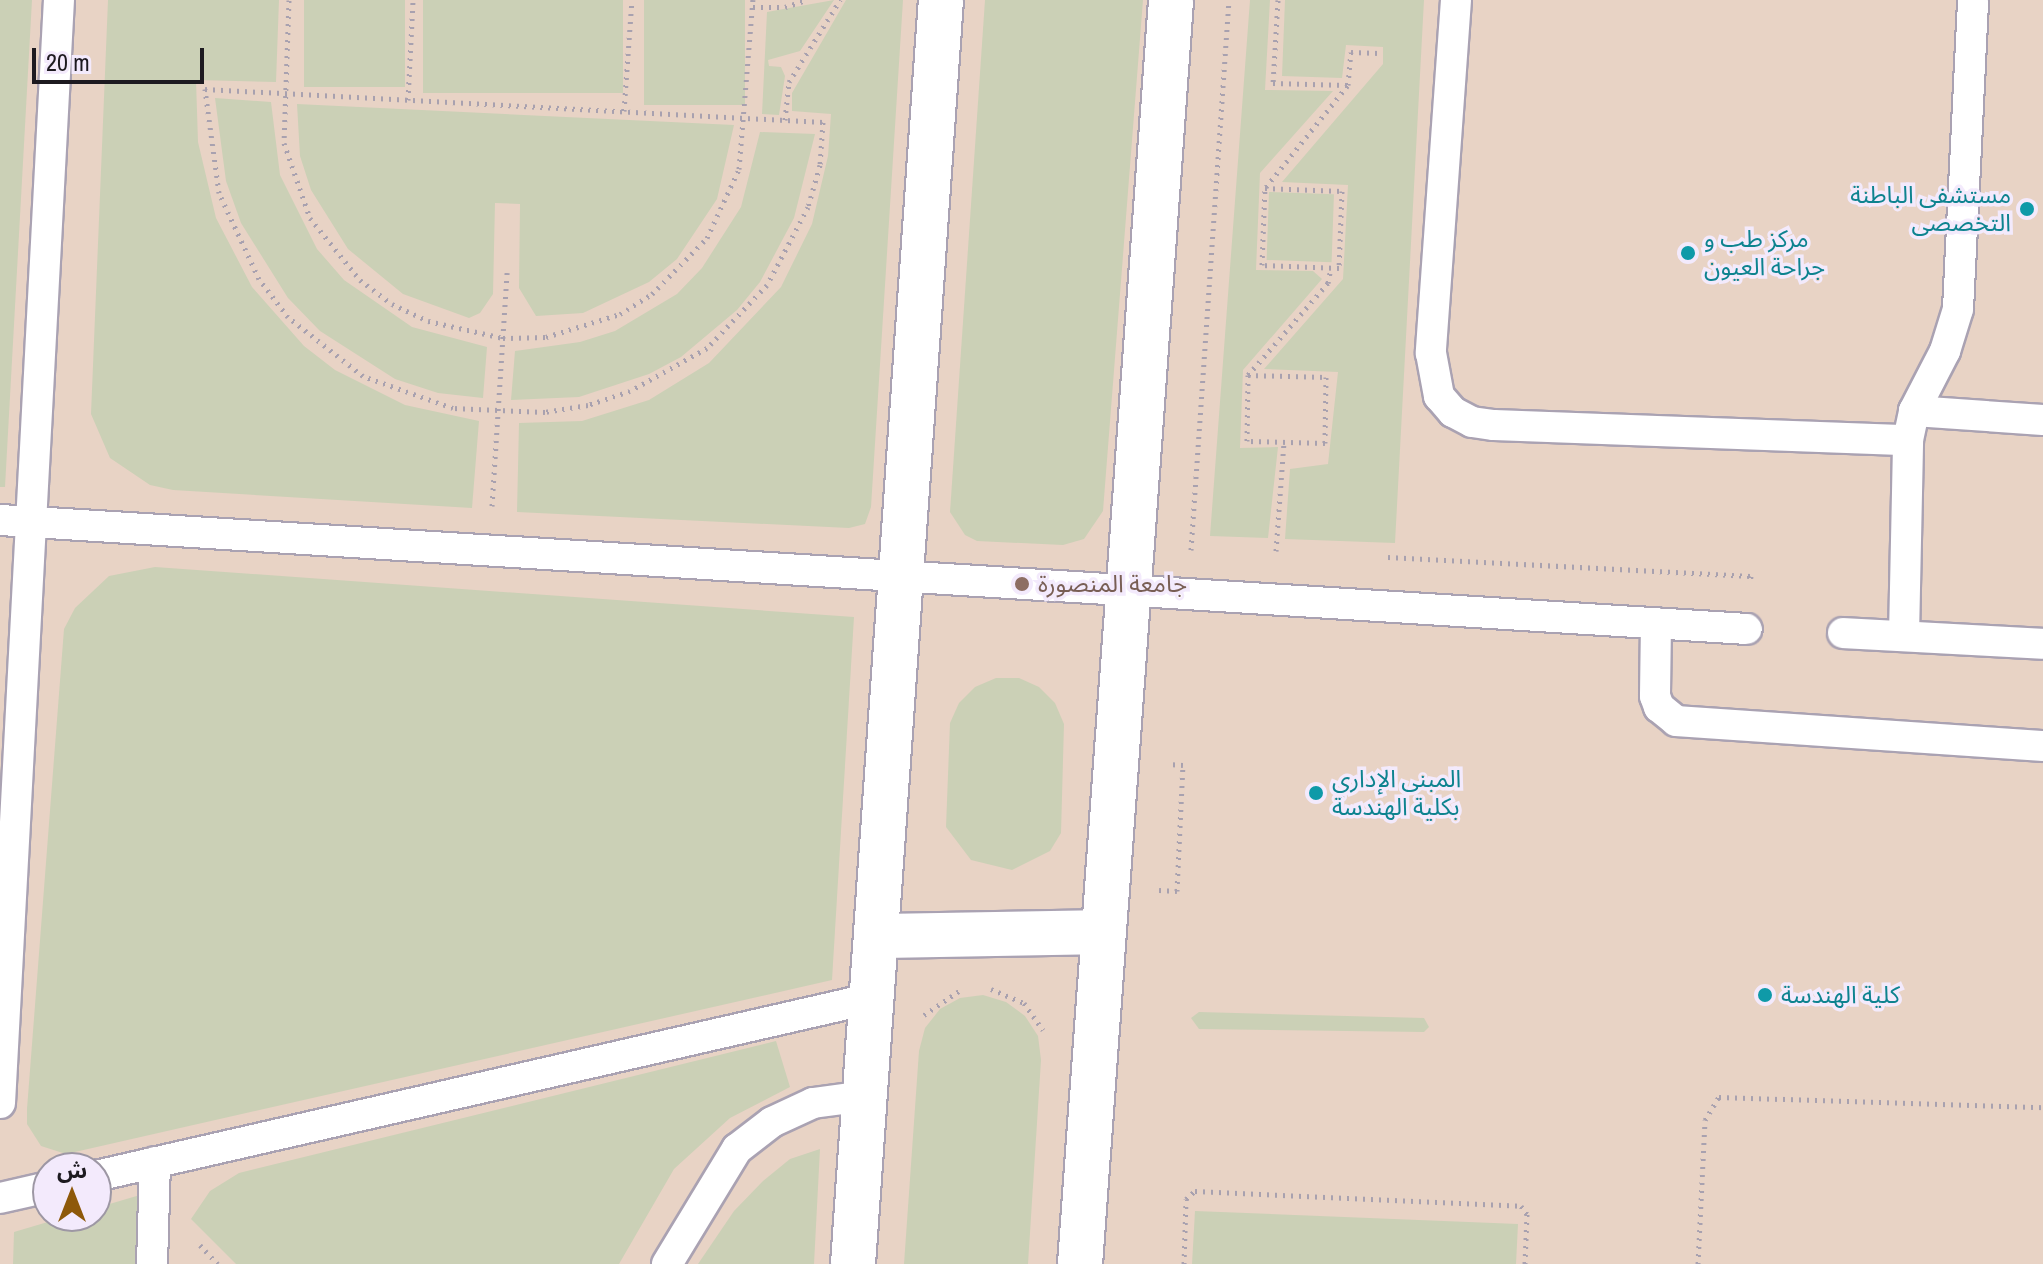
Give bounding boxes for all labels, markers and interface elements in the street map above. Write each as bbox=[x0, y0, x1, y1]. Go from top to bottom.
scale bar bbox=[36, 32, 208, 82]
text: 20 m bbox=[46, 46, 90, 78]
place label: مستشفى الباطنة التخصصى bbox=[1850, 181, 2011, 237]
marker: مستشفى الباطنة التخصصى bbox=[2018, 200, 2036, 218]
place label: مركز طب و جراحة العيون bbox=[1704, 225, 1825, 281]
marker: مركز طب و جراحة العيون bbox=[1679, 244, 1697, 262]
place label: جامعة المنصورة bbox=[1038, 570, 1187, 598]
marker: جامعة المنصورة bbox=[1013, 575, 1031, 593]
place label: المبنى الإداري بكلية الهندسة bbox=[1332, 765, 1461, 821]
marker: المبنى الإداري بكلية الهندسة bbox=[1307, 784, 1325, 802]
place label: كلية الهندسة bbox=[1781, 981, 1900, 1009]
marker: كلية الهندسة bbox=[1756, 986, 1774, 1004]
north arrow bbox=[32, 1152, 112, 1232]
text: ش bbox=[57, 1155, 87, 1185]

